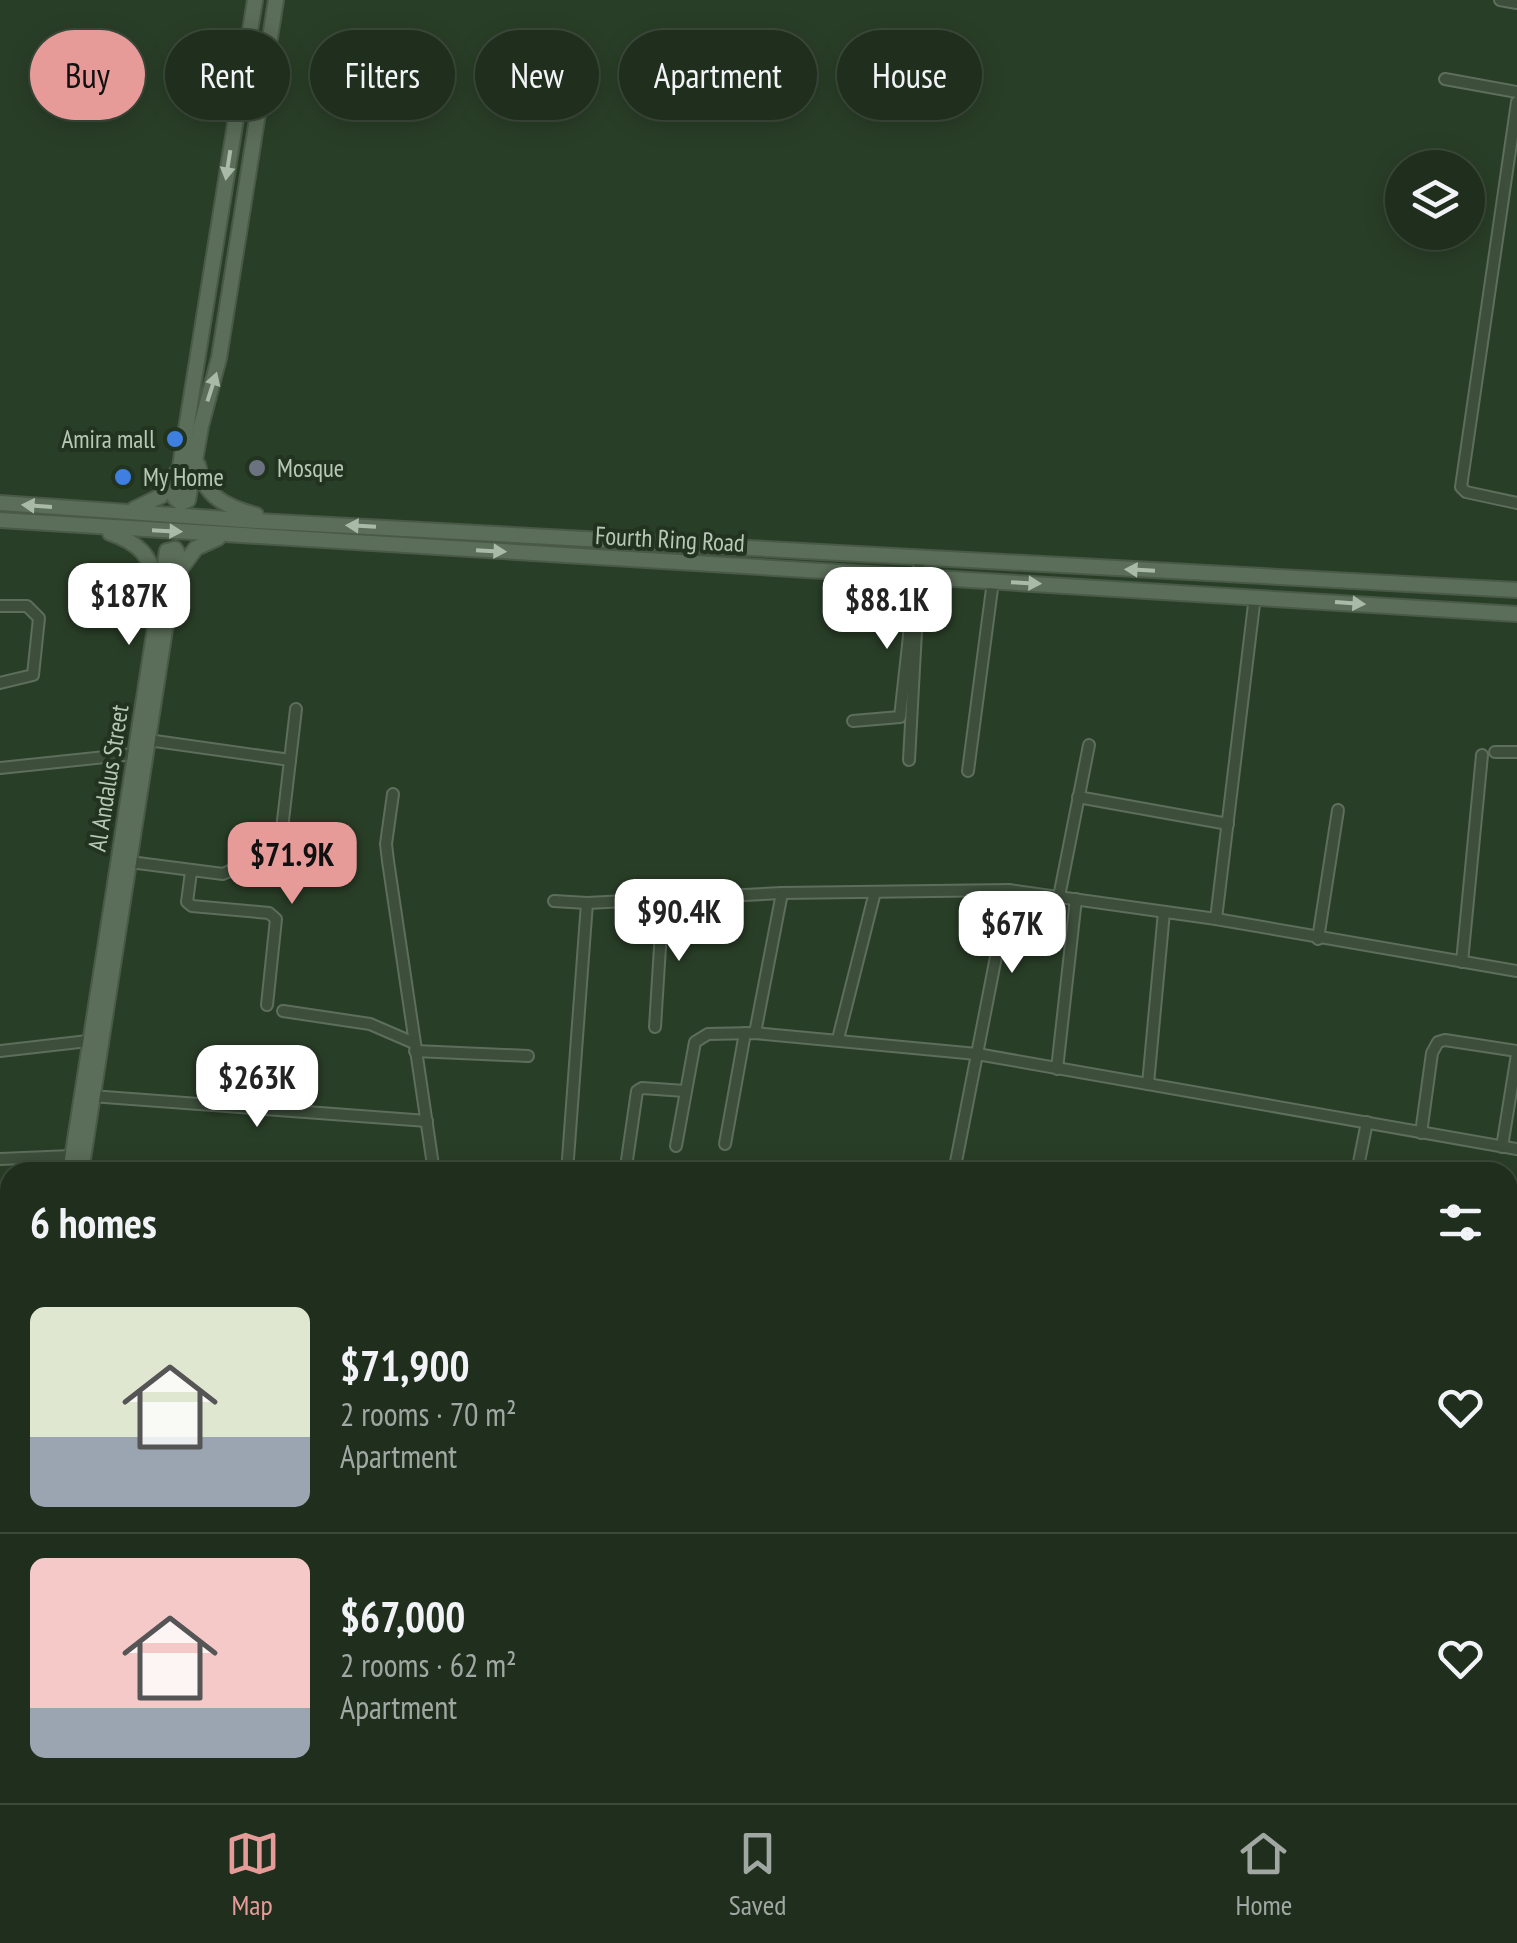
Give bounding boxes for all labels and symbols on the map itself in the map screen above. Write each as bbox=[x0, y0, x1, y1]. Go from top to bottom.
one-way arrow bbox=[220, 150, 236, 182]
one-way arrow bbox=[205, 371, 220, 401]
place label: Amira mall bbox=[61, 423, 155, 455]
marker: Amira mall bbox=[164, 428, 186, 450]
place label: Mosque bbox=[277, 452, 344, 484]
marker: Mosque bbox=[246, 457, 268, 479]
place label: My Home bbox=[143, 461, 224, 493]
marker: My Home bbox=[112, 466, 134, 488]
one-way arrow bbox=[21, 497, 52, 513]
one-way arrow bbox=[345, 518, 377, 534]
street label: Fourth Ring Road bbox=[594, 519, 746, 559]
one-way arrow bbox=[152, 523, 184, 539]
one-way arrow bbox=[476, 543, 508, 559]
one-way arrow bbox=[1124, 562, 1156, 578]
pin: $187K bbox=[59, 563, 199, 648]
pin: $88.1K bbox=[806, 567, 968, 652]
one-way arrow bbox=[1010, 575, 1042, 591]
one-way arrow bbox=[1334, 595, 1366, 611]
street label: Al Andalus Street bbox=[81, 702, 135, 854]
pin: $71.9K bbox=[211, 822, 373, 907]
pin: $90.4K bbox=[598, 879, 760, 964]
pin: $67K bbox=[953, 891, 1071, 976]
pin: $263K bbox=[187, 1045, 327, 1130]

